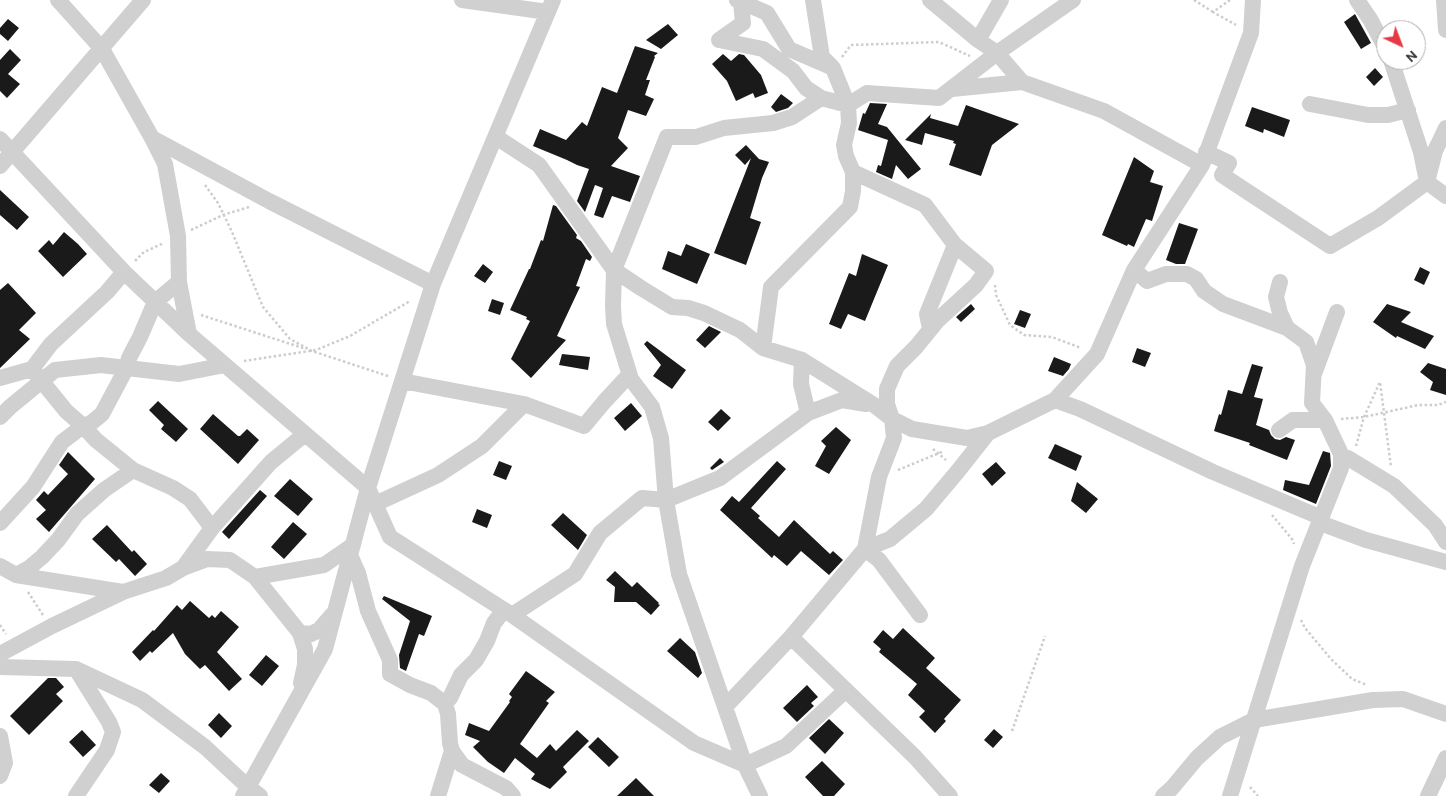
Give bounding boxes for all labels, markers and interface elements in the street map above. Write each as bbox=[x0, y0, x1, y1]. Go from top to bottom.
north arrow bbox=[1376, 20, 1426, 70]
text: N bbox=[1401, 46, 1420, 65]

